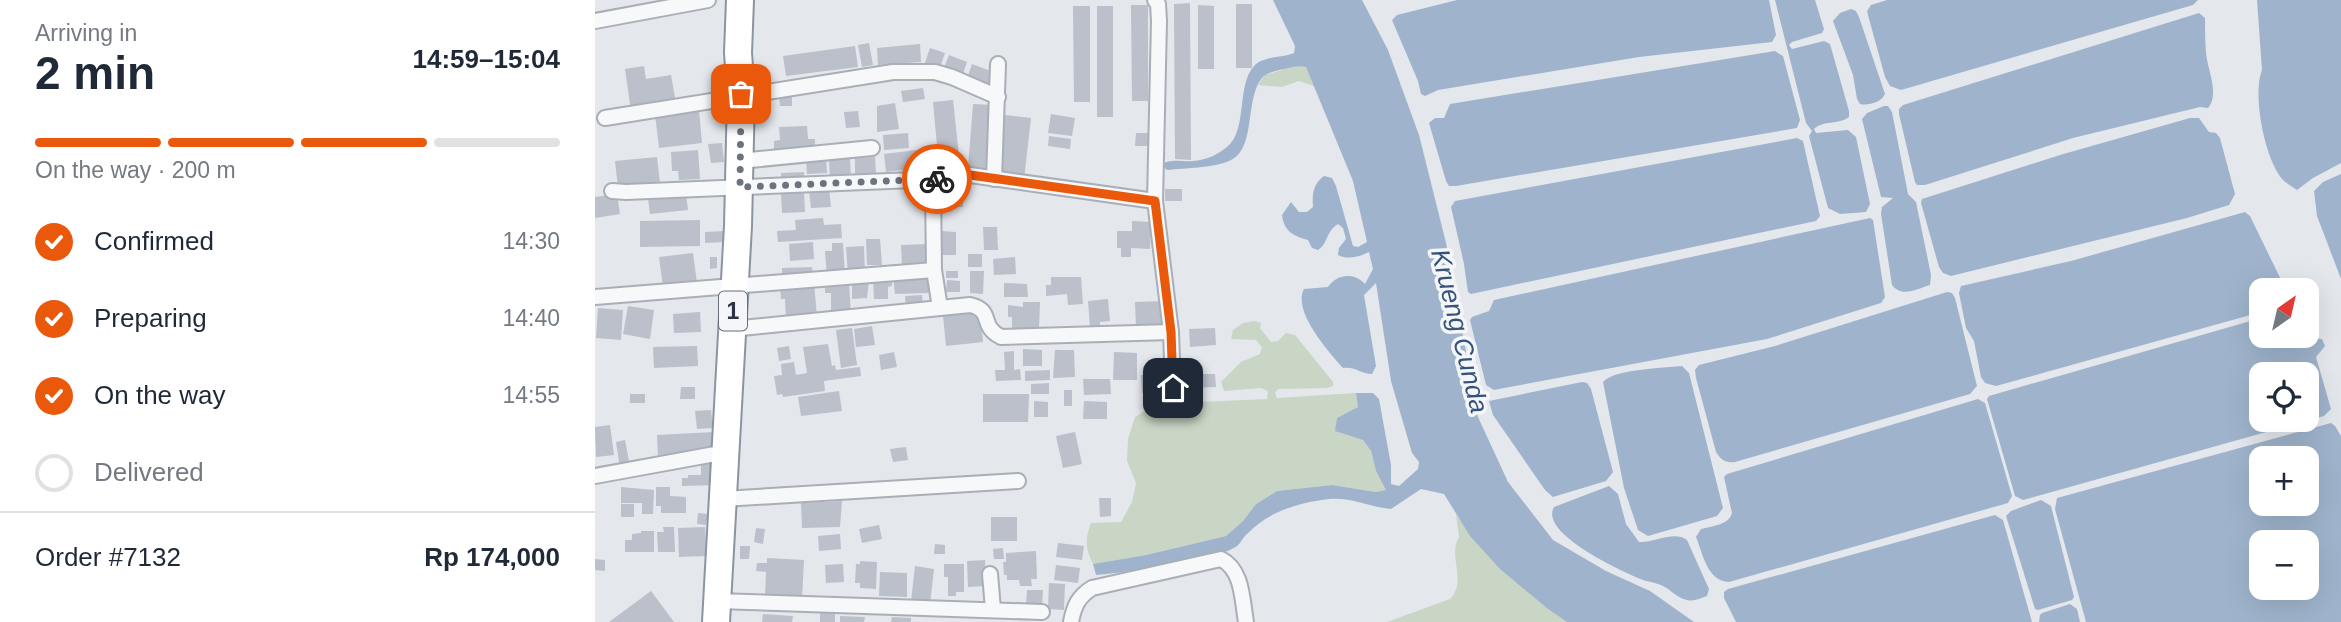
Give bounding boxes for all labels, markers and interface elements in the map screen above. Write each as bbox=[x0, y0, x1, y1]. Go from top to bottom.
text: Arriving in bbox=[35, 20, 137, 46]
text: 14:59–15:04 bbox=[413, 44, 560, 74]
text: 2 min bbox=[35, 47, 155, 99]
pin bbox=[711, 64, 771, 124]
icon: bag bbox=[722, 75, 760, 113]
courier bbox=[902, 144, 972, 214]
text: On the way · 200 m bbox=[35, 157, 236, 183]
icon: bike bbox=[918, 160, 956, 198]
icon: check bbox=[35, 223, 73, 261]
text: Confirmed bbox=[94, 226, 214, 256]
text: 14:30 bbox=[502, 228, 560, 254]
water label: Krueng Cunda bbox=[1425, 246, 1495, 416]
north arrow bbox=[2249, 278, 2319, 348]
map controls bbox=[2249, 278, 2319, 600]
road number: 1 bbox=[719, 292, 747, 330]
icon: check bbox=[35, 300, 73, 338]
text: Preparing bbox=[94, 303, 207, 333]
text: 14:40 bbox=[502, 305, 560, 331]
pin bbox=[1143, 358, 1203, 418]
button: locate bbox=[2249, 362, 2319, 432]
icon: home bbox=[1154, 369, 1192, 407]
icon: check bbox=[35, 377, 73, 415]
text: On the way bbox=[94, 380, 226, 410]
text: 14:55 bbox=[502, 382, 560, 408]
button: + bbox=[2249, 446, 2319, 516]
text: Delivered bbox=[94, 457, 204, 487]
button: − bbox=[2249, 530, 2319, 600]
text: Order #7132 bbox=[35, 542, 181, 572]
text: Rp 174,000 bbox=[424, 542, 560, 572]

